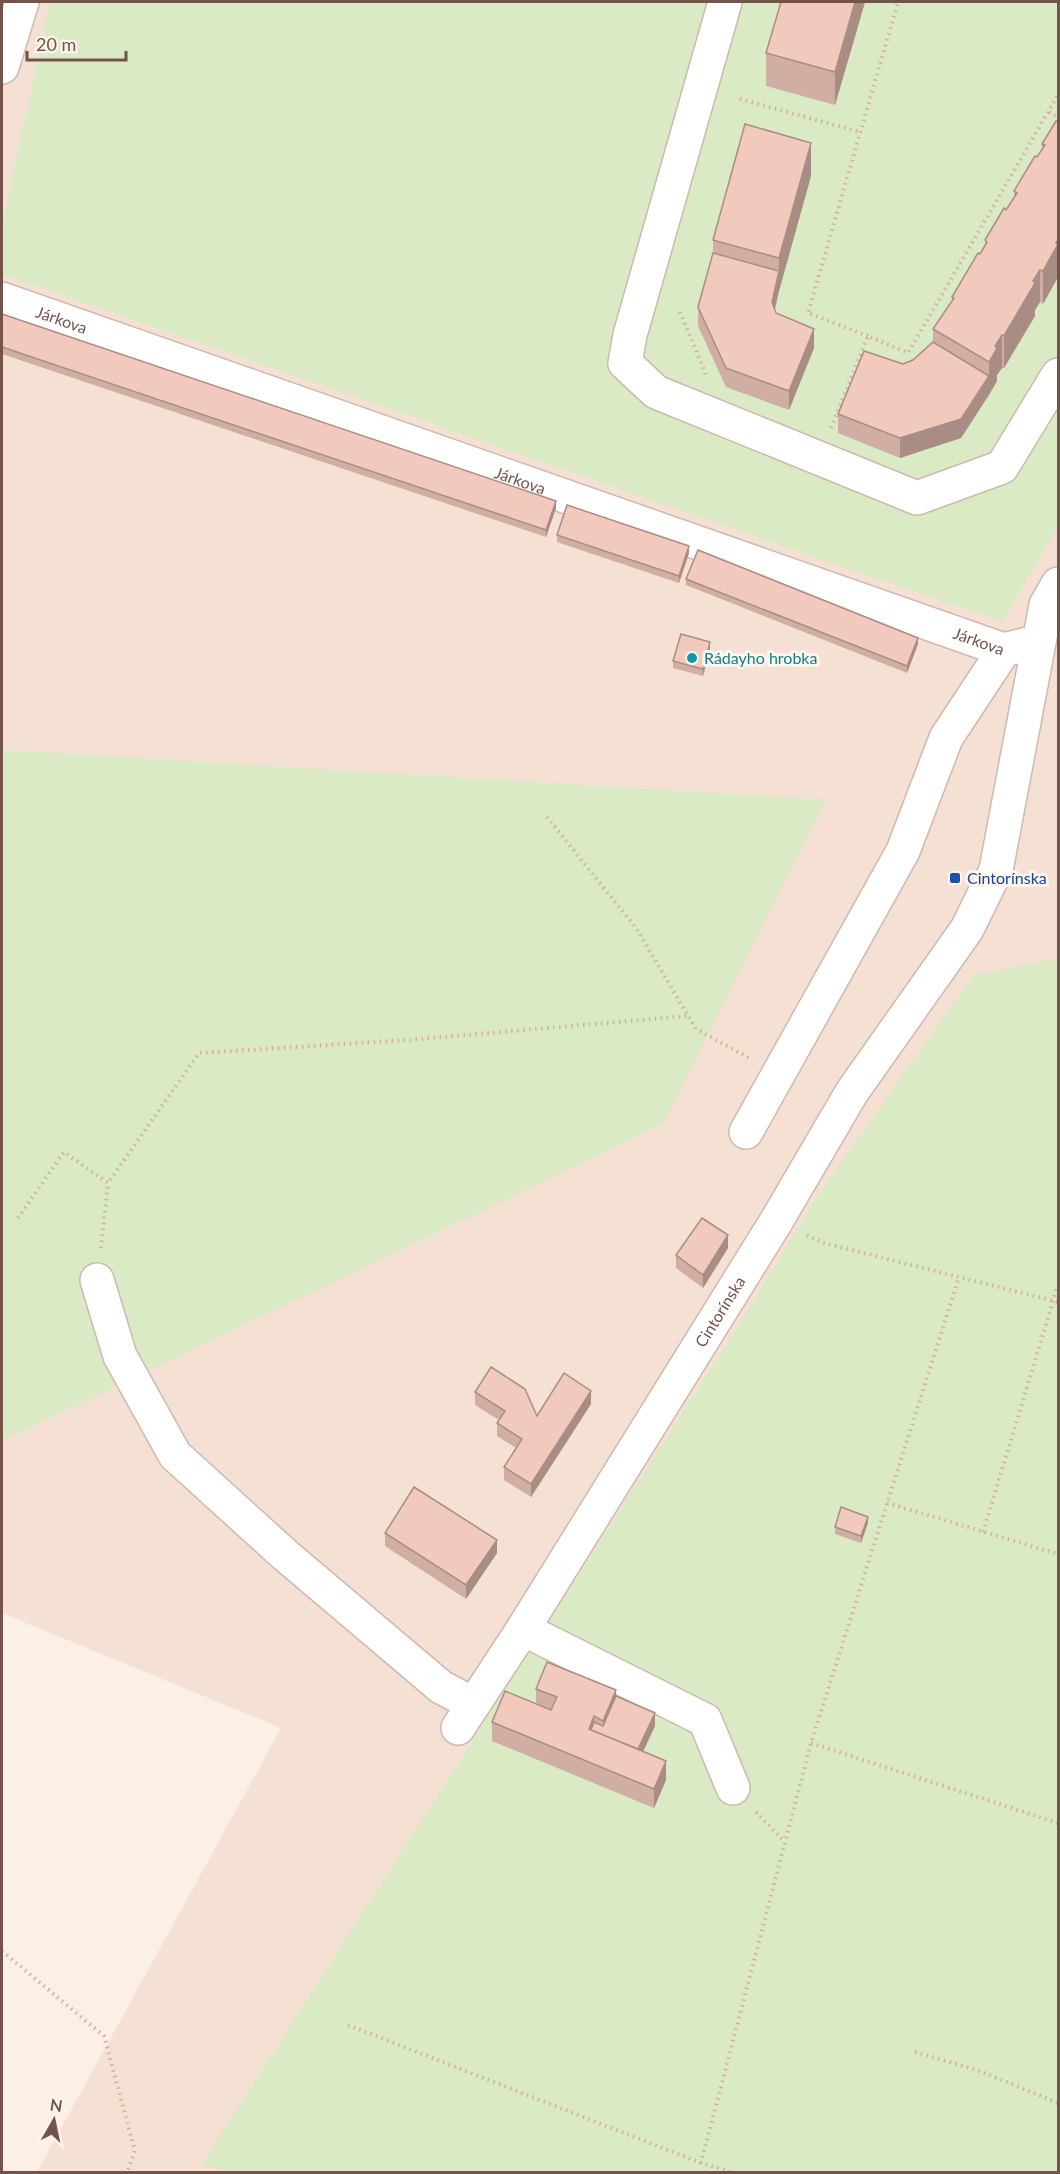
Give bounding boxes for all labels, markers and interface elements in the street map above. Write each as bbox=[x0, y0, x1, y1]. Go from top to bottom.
scale bar bbox=[27, 24, 126, 62]
text: 20 m bbox=[36, 33, 76, 55]
street label: Járkova bbox=[34, 302, 90, 337]
street label: Járkova bbox=[492, 462, 548, 498]
street label: Járkova bbox=[951, 623, 1007, 658]
place label: Rádayho hrobka bbox=[704, 648, 817, 667]
marker: Rádayho hrobka bbox=[685, 651, 699, 665]
place label: Cintorínska bbox=[967, 868, 1047, 887]
marker: Cintorínska bbox=[948, 871, 962, 885]
street label: Cintorínska bbox=[691, 1272, 749, 1350]
north arrow bbox=[24, 2090, 84, 2150]
text: N bbox=[49, 2094, 64, 2115]

